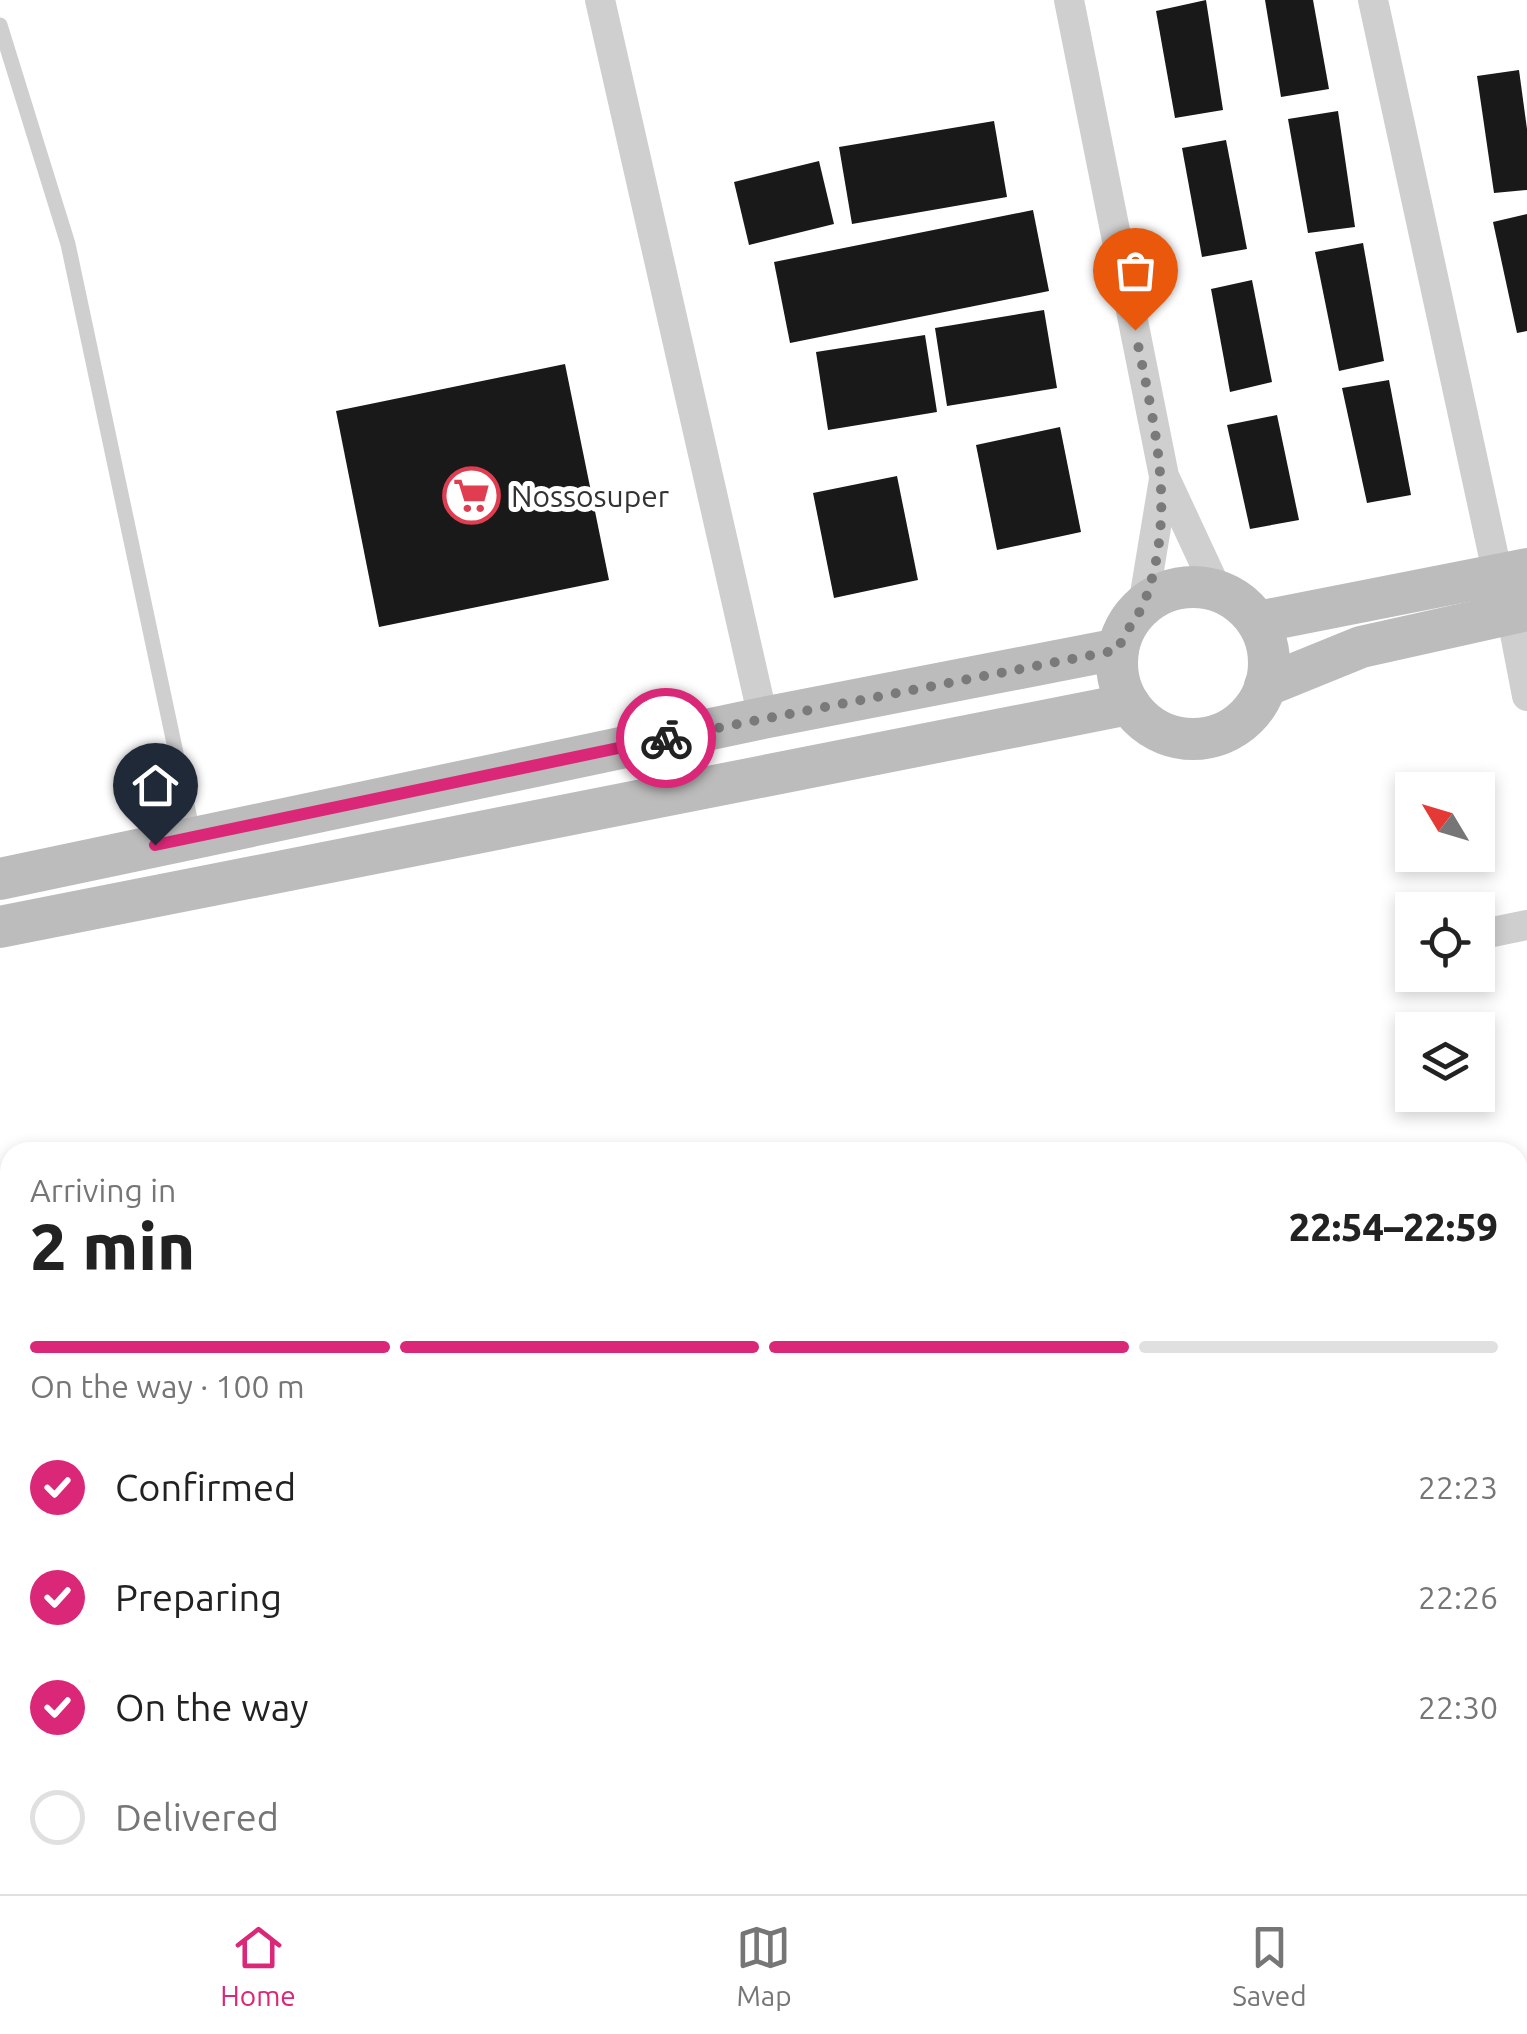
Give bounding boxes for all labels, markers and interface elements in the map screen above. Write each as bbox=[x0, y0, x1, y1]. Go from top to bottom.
pin bbox=[1093, 228, 1178, 331]
icon: bag bbox=[1108, 243, 1163, 298]
supermarket icon: Nossosuper bbox=[442, 466, 502, 526]
place label: Nossosuper bbox=[511, 479, 670, 513]
courier bbox=[616, 688, 716, 788]
icon: bike bbox=[639, 711, 694, 766]
pin bbox=[113, 743, 198, 846]
icon: home bbox=[128, 758, 183, 813]
north arrow bbox=[1395, 772, 1495, 872]
map controls bbox=[1395, 772, 1495, 1112]
button: locate bbox=[1395, 892, 1495, 992]
button: layers bbox=[1395, 1012, 1495, 1112]
text: Arriving in bbox=[30, 1172, 176, 1208]
text: 22:54–22:59 bbox=[1289, 1206, 1498, 1248]
text: 2 min bbox=[30, 1209, 195, 1282]
text: On the way · 100 m bbox=[30, 1368, 305, 1404]
icon: check bbox=[30, 1460, 85, 1515]
text: Confirmed bbox=[115, 1466, 296, 1508]
text: 22:23 bbox=[1418, 1469, 1498, 1505]
icon: check bbox=[30, 1570, 85, 1625]
text: Preparing bbox=[115, 1576, 282, 1618]
text: 22:26 bbox=[1418, 1579, 1498, 1615]
icon: check bbox=[30, 1680, 85, 1735]
text: On the way bbox=[115, 1686, 308, 1728]
text: 22:30 bbox=[1418, 1689, 1498, 1725]
text: Delivered bbox=[115, 1796, 279, 1838]
tab: Home bbox=[220, 1920, 296, 2011]
tab: Map bbox=[736, 1920, 792, 2011]
tab: Saved bbox=[1232, 1920, 1307, 2011]

